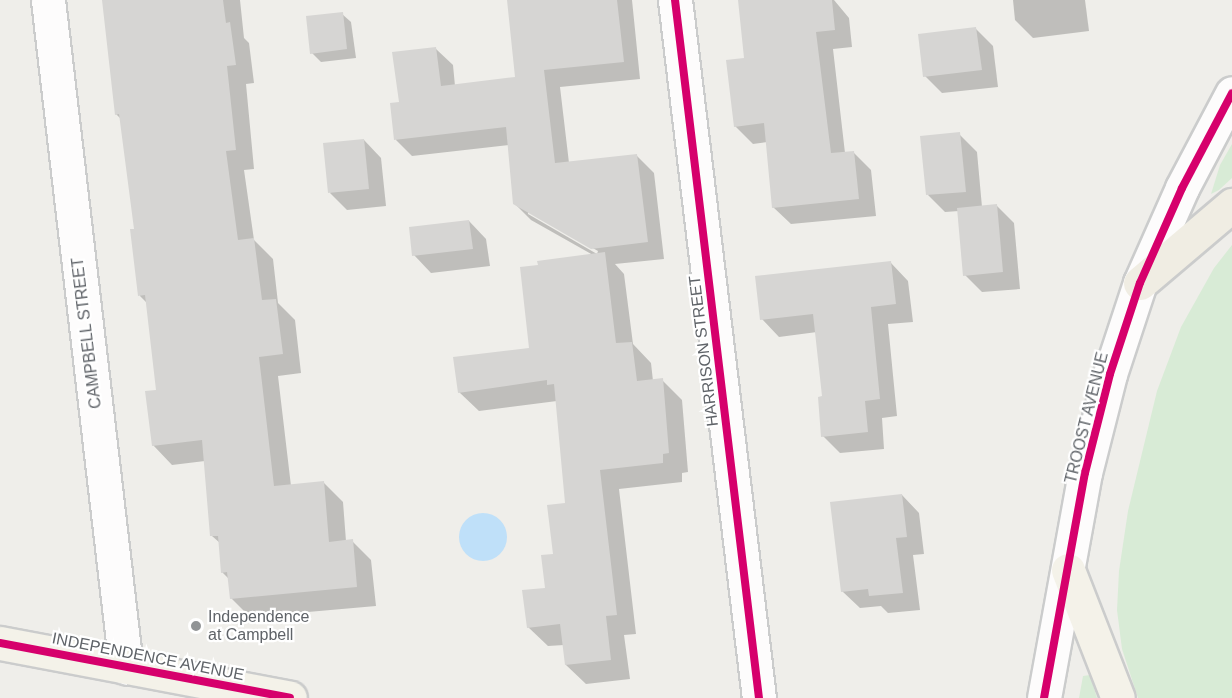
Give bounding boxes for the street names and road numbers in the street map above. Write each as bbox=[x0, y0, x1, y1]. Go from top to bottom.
street label: CAMPBELL STREET bbox=[68, 256, 106, 410]
street label: HARRISON STREET bbox=[685, 274, 723, 428]
street label: TROOST AVENUE bbox=[1061, 350, 1113, 486]
street label: INDEPENDENCE AVENUE bbox=[50, 629, 246, 685]

